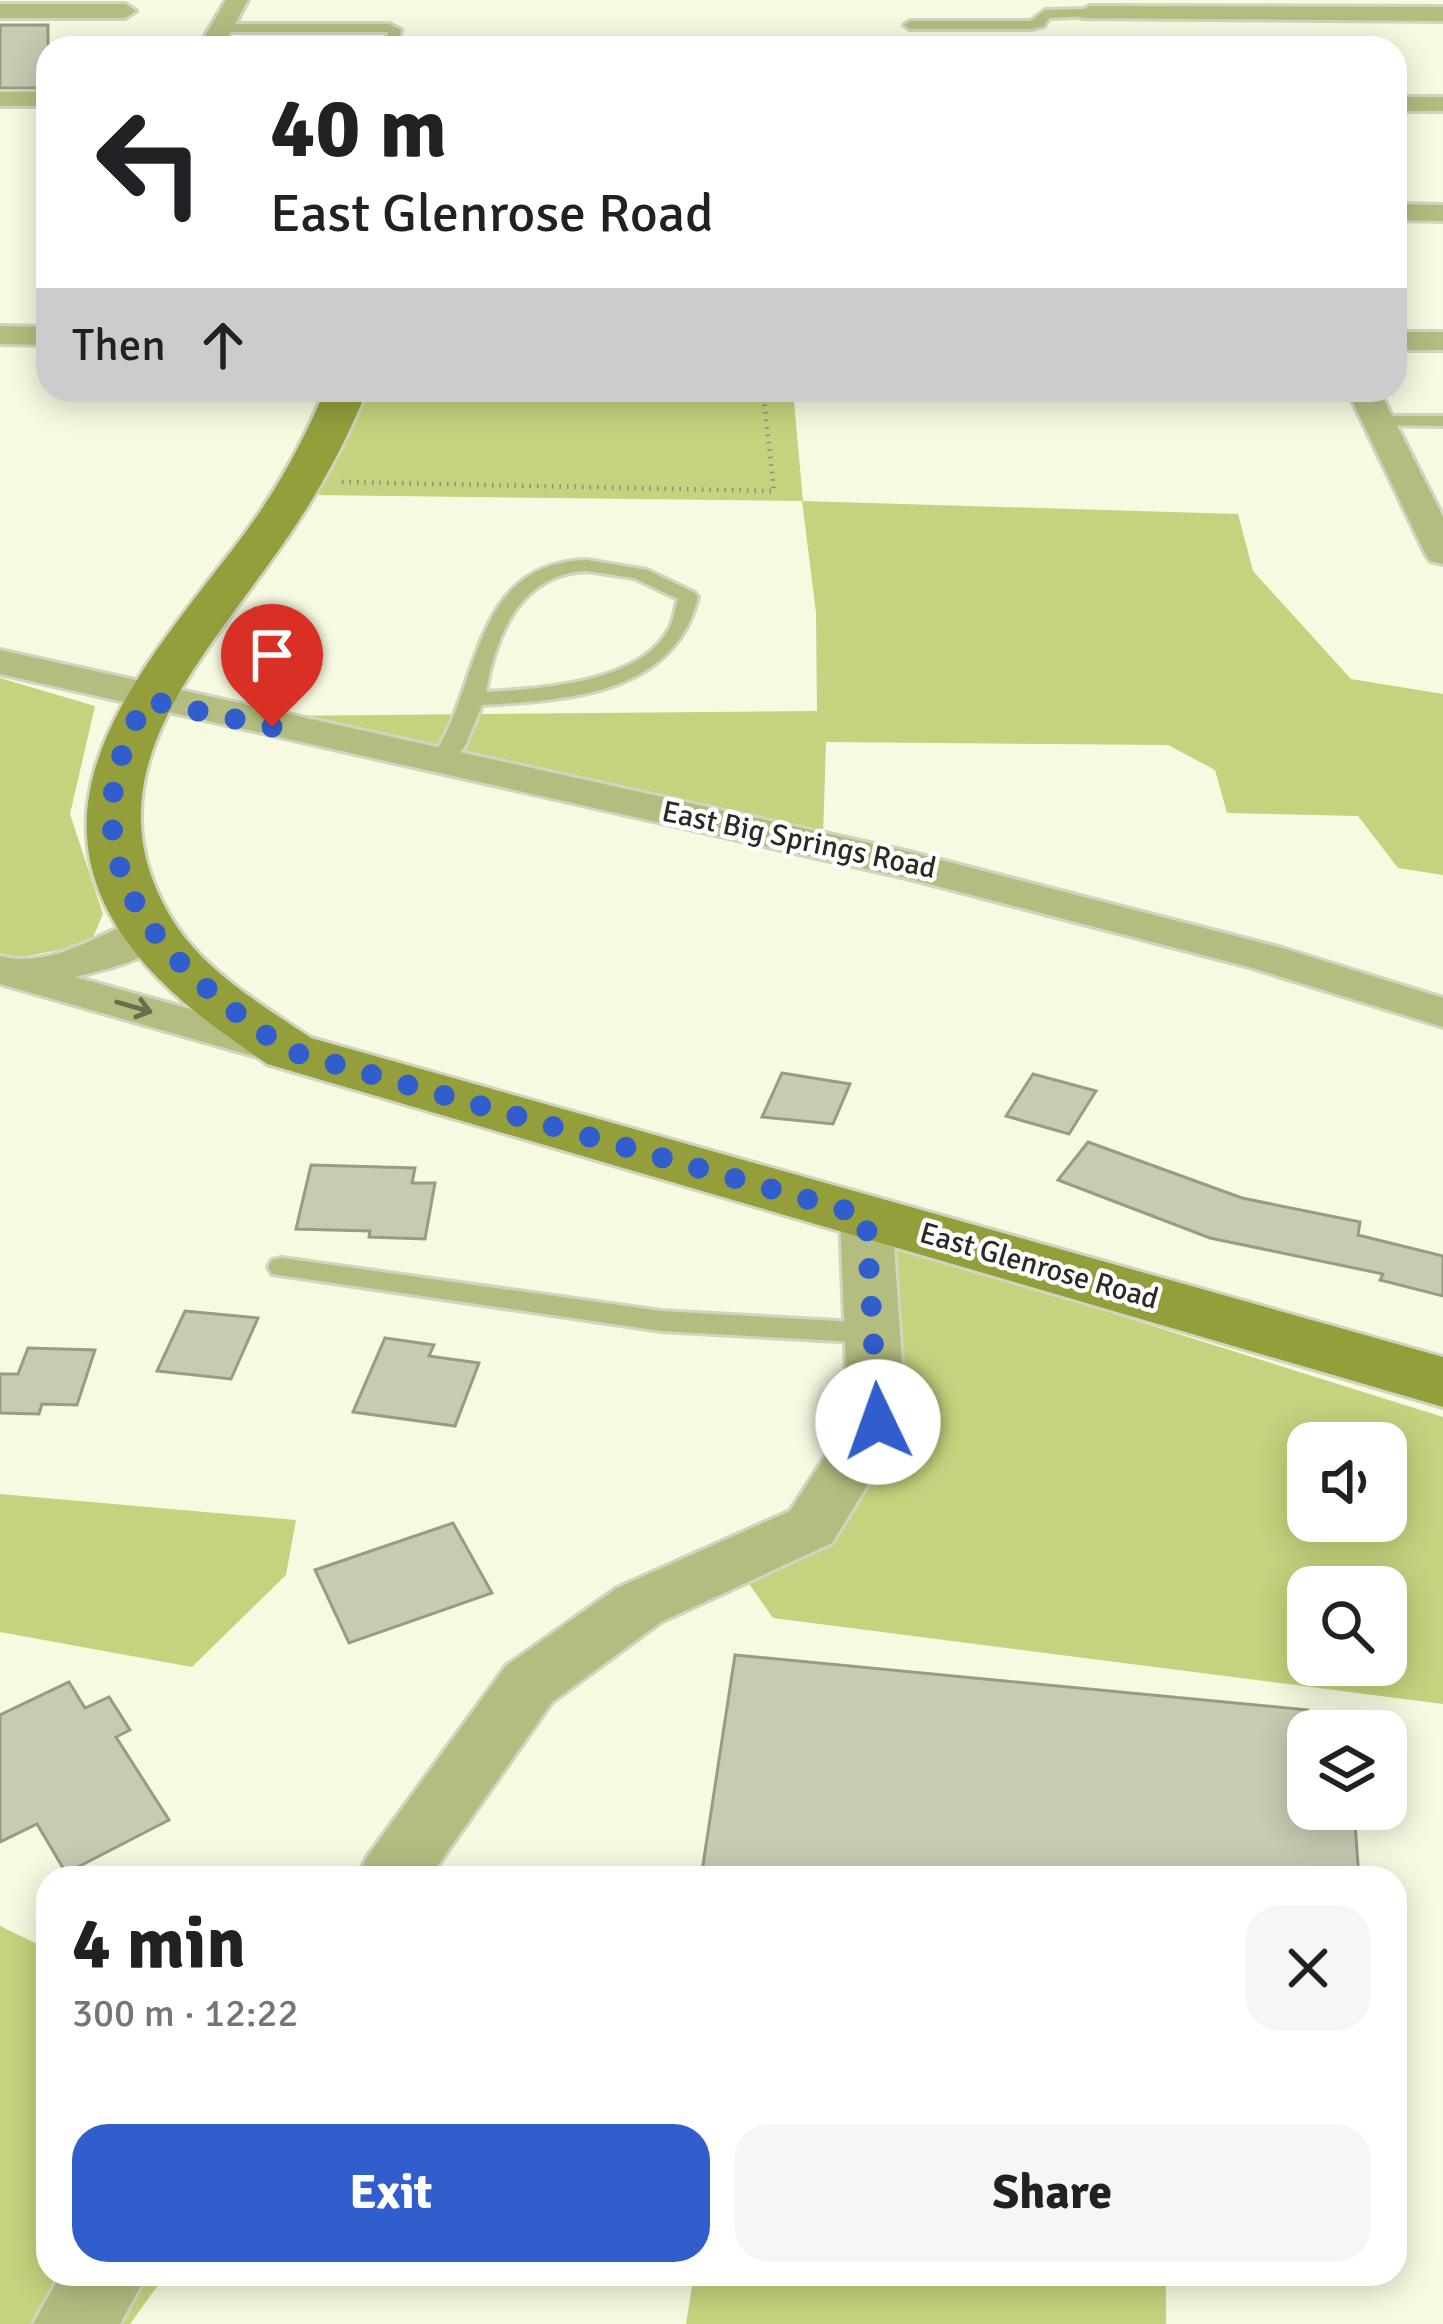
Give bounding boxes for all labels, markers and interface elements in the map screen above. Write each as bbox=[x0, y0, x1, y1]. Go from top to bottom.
text: 40 m bbox=[270, 77, 447, 181]
icon: left bbox=[72, 84, 228, 240]
text: East Glenrose Road bbox=[270, 180, 714, 247]
icon: ahead bbox=[190, 312, 256, 378]
text: Then bbox=[72, 318, 166, 373]
pin bbox=[221, 604, 323, 727]
icon: arrive bbox=[239, 622, 305, 688]
street label: East Big Springs Road bbox=[659, 793, 939, 887]
one-way arrow bbox=[114, 998, 152, 1020]
street label: East Glenrose Road bbox=[915, 1214, 1163, 1318]
position arrow bbox=[815, 1359, 941, 1485]
map controls bbox=[1287, 1422, 1407, 1830]
button: sound bbox=[1287, 1422, 1407, 1542]
button: search bbox=[1287, 1566, 1407, 1686]
button: layers bbox=[1287, 1710, 1407, 1830]
text: 4 min bbox=[72, 1899, 246, 1988]
button: close bbox=[1245, 1905, 1371, 2031]
text: 300 m · 12:22 bbox=[72, 1989, 299, 2037]
button: Exit bbox=[72, 2124, 710, 2262]
button: Share bbox=[734, 2124, 1371, 2262]

